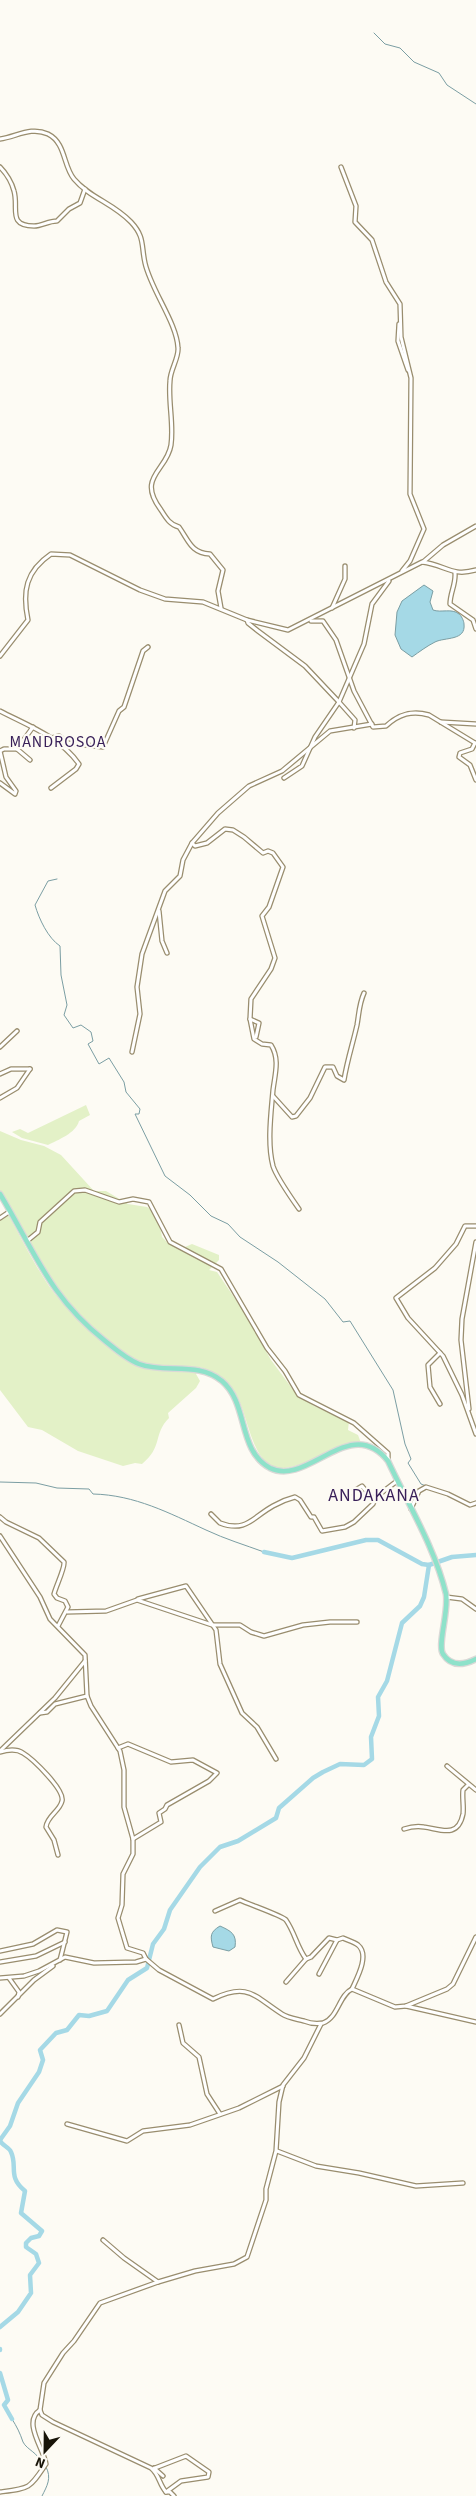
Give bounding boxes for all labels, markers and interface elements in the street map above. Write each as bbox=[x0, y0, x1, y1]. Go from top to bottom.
district label: MANDROSOA bbox=[10, 731, 106, 753]
district label: ANDAKANA bbox=[328, 1483, 420, 1508]
north arrow bbox=[20, 2426, 70, 2476]
text: N bbox=[32, 2451, 49, 2473]

